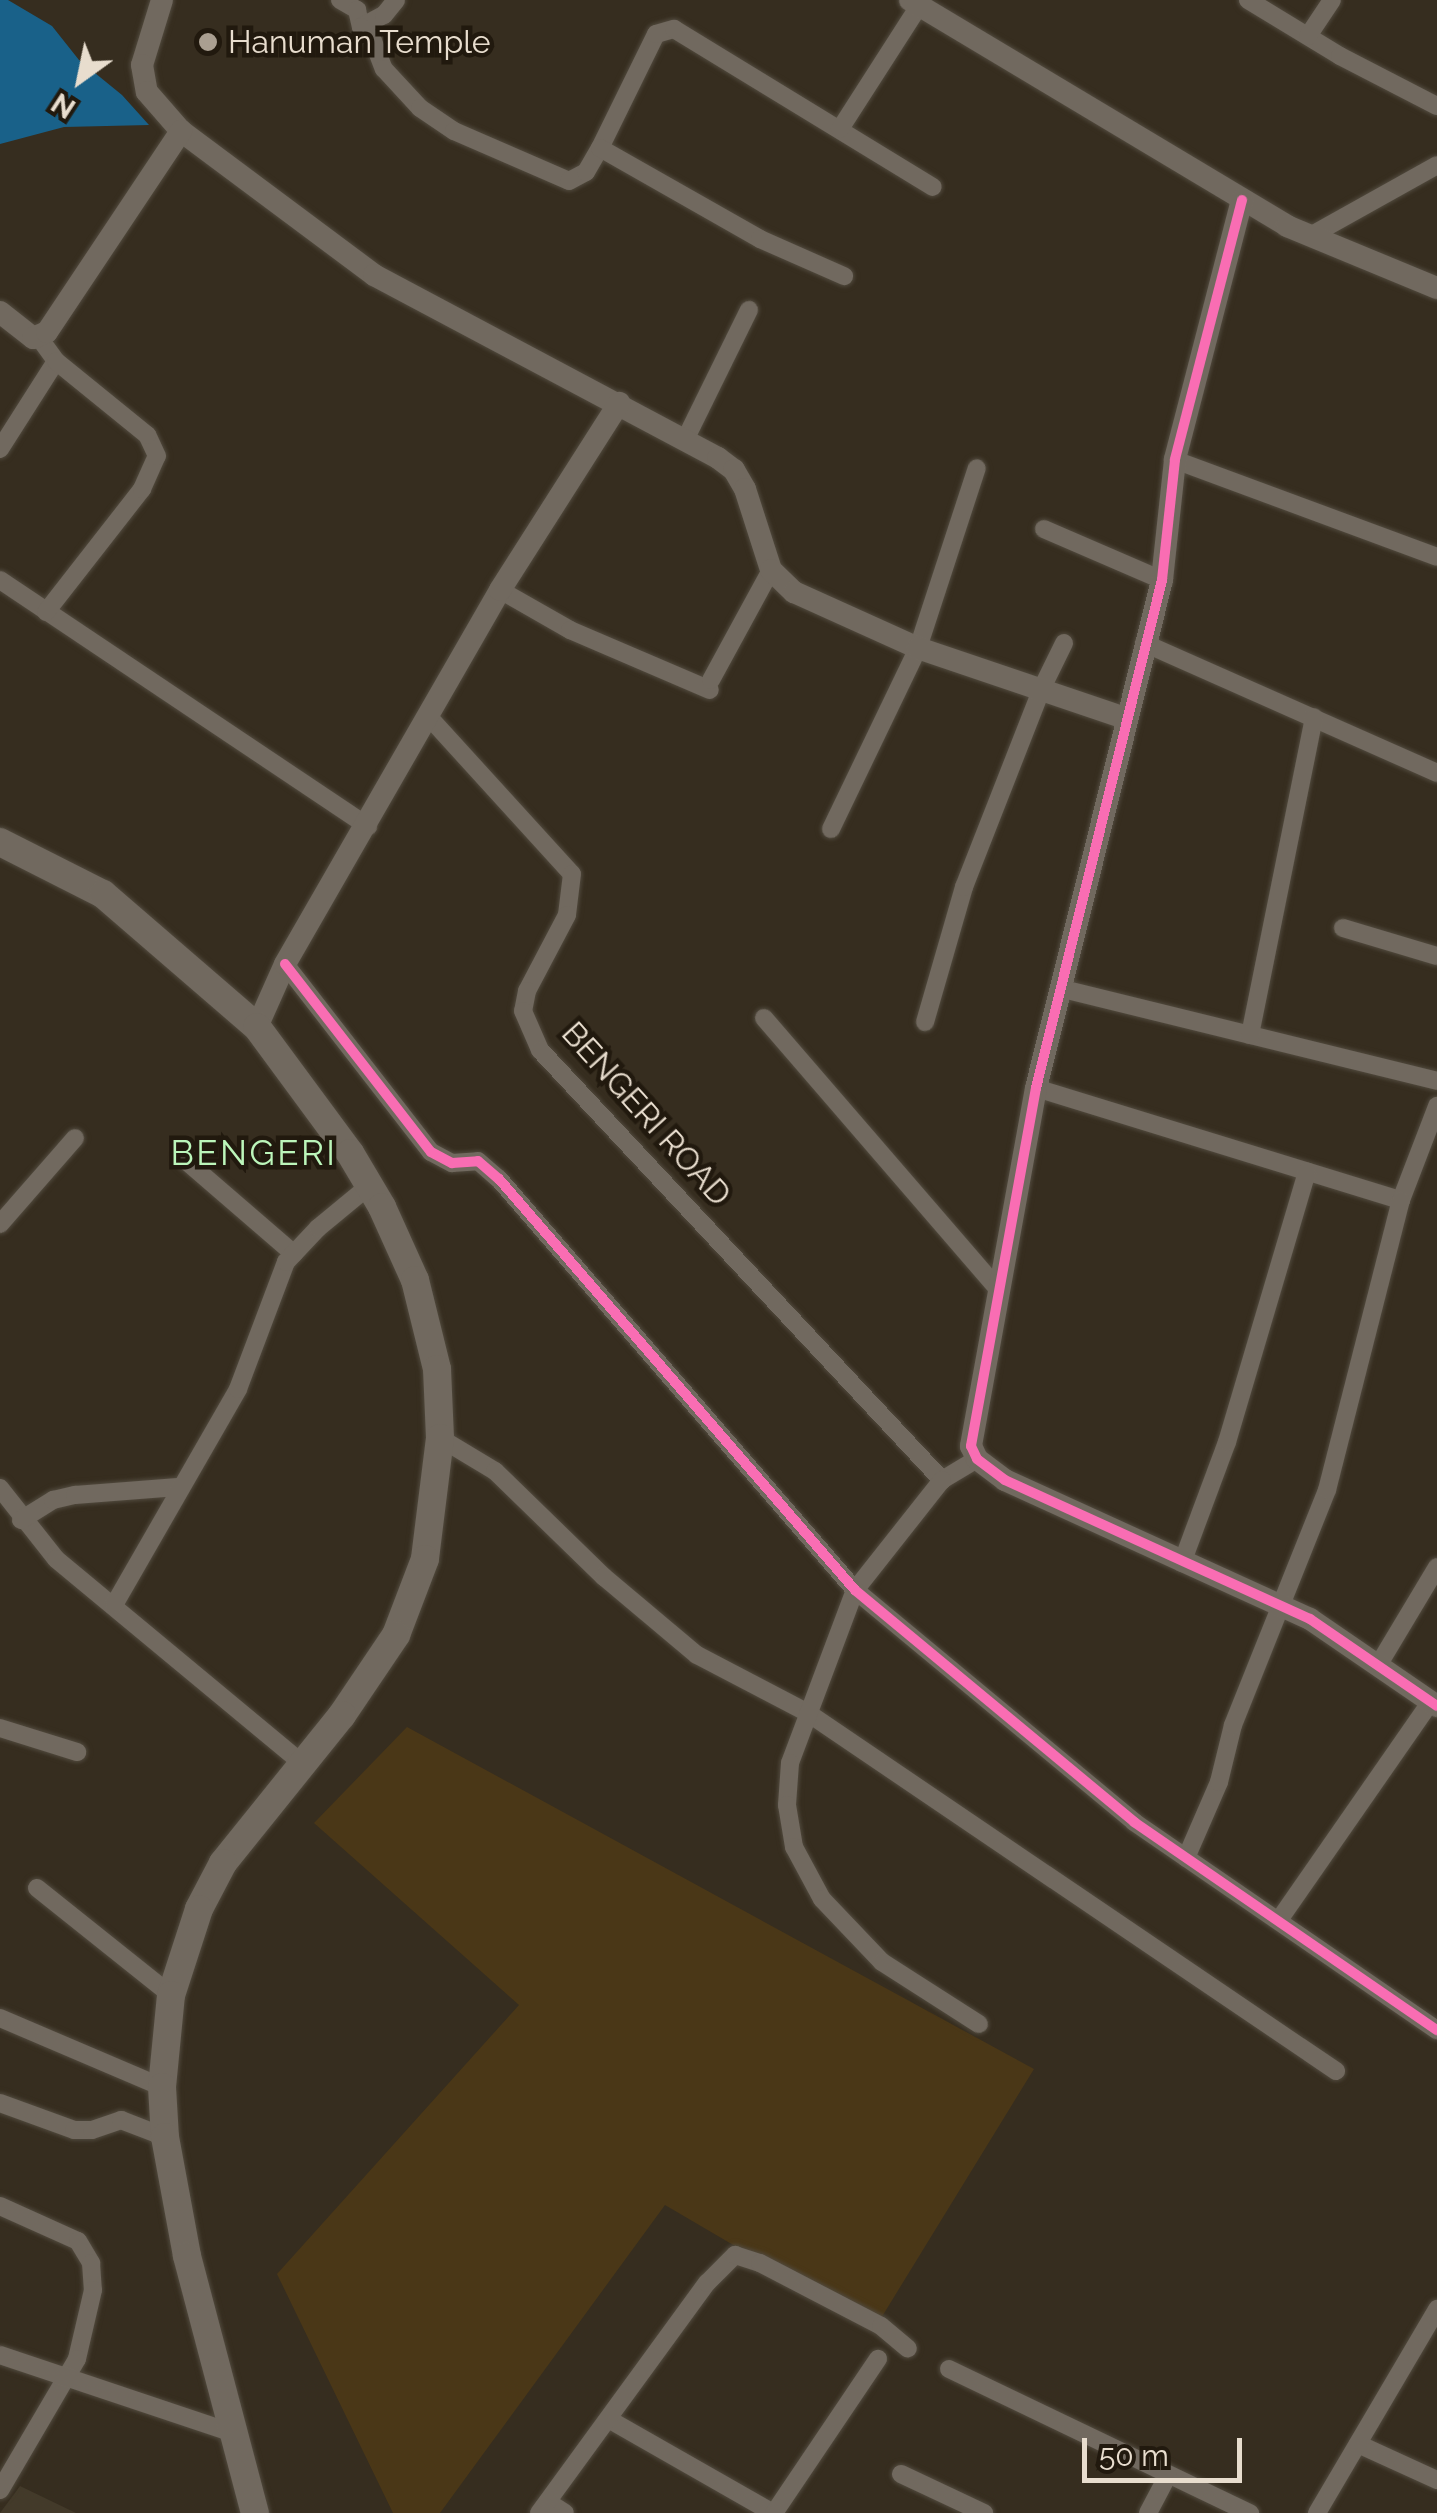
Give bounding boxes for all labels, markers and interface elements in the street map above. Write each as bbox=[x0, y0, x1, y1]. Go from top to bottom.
place label: Hanuman Temple bbox=[228, 23, 492, 61]
north arrow bbox=[30, 30, 130, 130]
marker: Hanuman Temple bbox=[197, 31, 219, 53]
text: N bbox=[45, 86, 81, 125]
street label: BENGERI ROAD bbox=[554, 1014, 738, 1214]
district label: BENGERI bbox=[170, 1132, 338, 1174]
scale bar bbox=[1087, 2418, 1247, 2480]
text: 50 m bbox=[1099, 2438, 1169, 2473]

